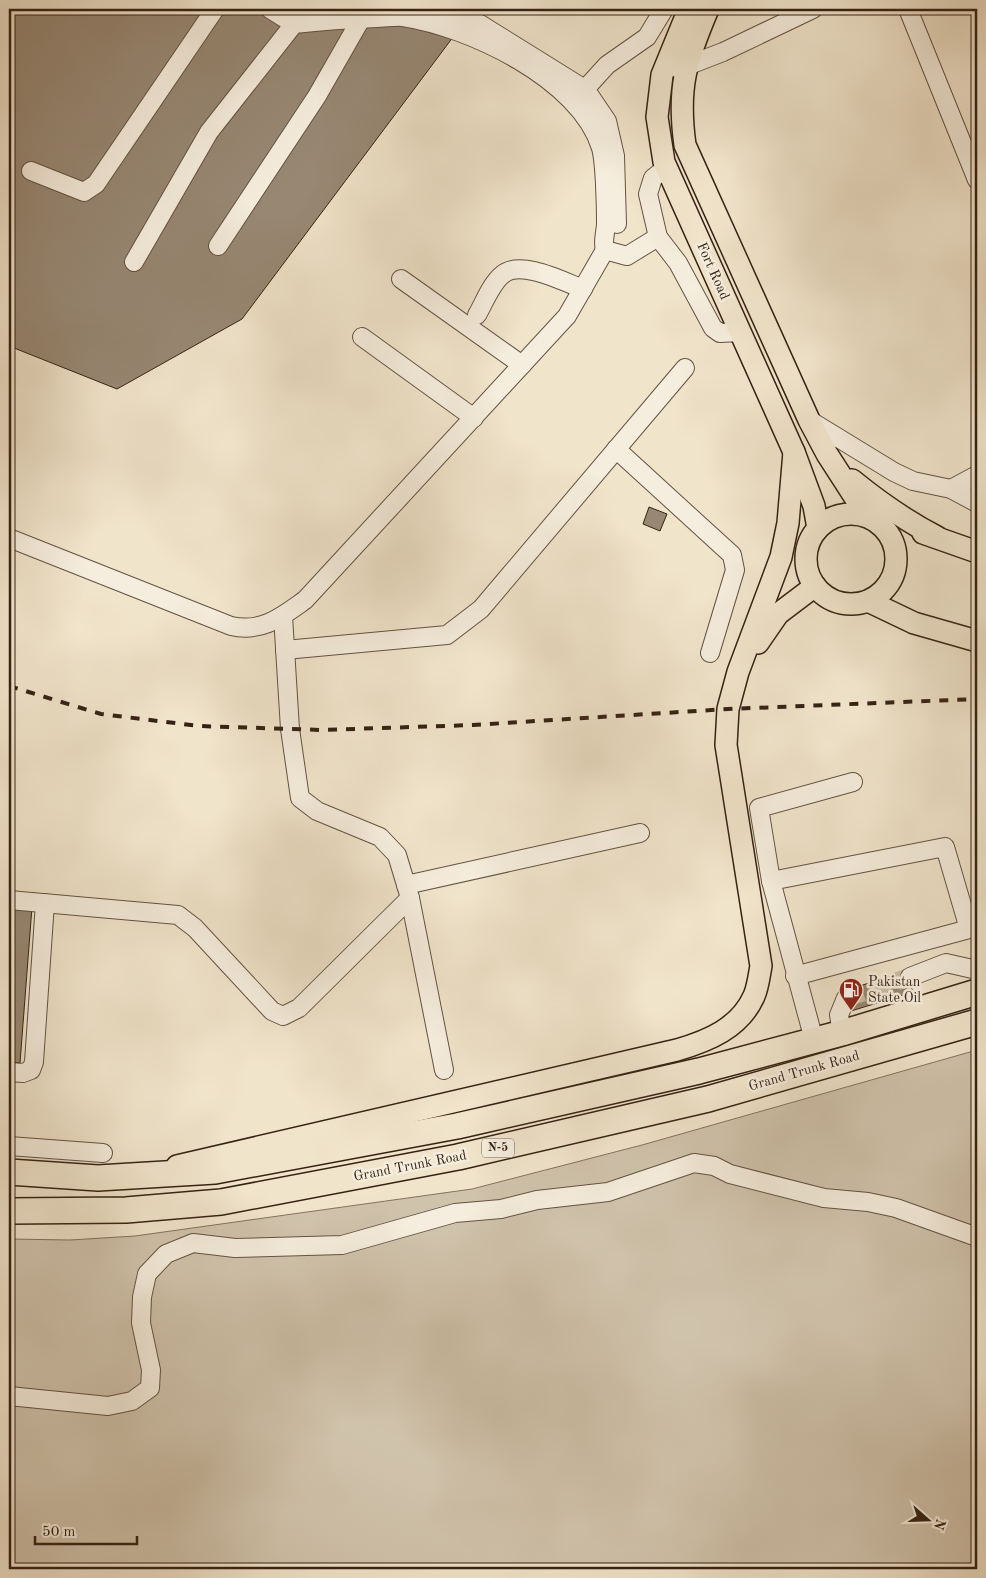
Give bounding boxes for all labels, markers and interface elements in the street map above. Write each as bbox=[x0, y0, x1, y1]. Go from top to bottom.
street label: Fort Road bbox=[694, 240, 732, 302]
place label: Pakistan State Oil bbox=[868, 975, 921, 1005]
fuel station icon: Pakistan State Oil bbox=[838, 977, 864, 1011]
street label: Grand Trunk Road bbox=[747, 1048, 861, 1094]
road number: N-5 bbox=[482, 1138, 514, 1158]
street label: Grand Trunk Road bbox=[352, 1148, 468, 1184]
north arrow bbox=[904, 1496, 954, 1546]
scale bar bbox=[35, 1513, 138, 1545]
text: N bbox=[931, 1517, 948, 1532]
text: 50 m bbox=[42, 1525, 76, 1540]

